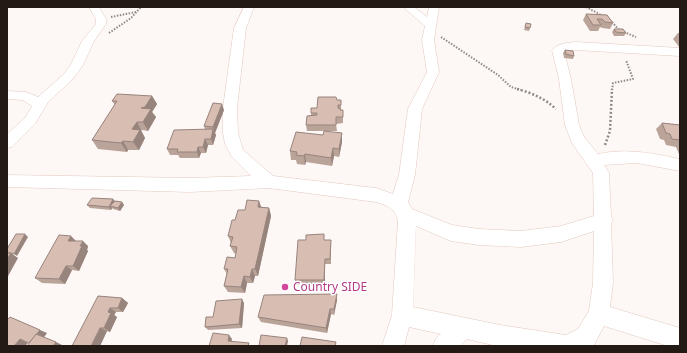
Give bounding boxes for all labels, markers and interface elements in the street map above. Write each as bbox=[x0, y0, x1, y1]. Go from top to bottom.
place label: Country SIDE bbox=[293, 278, 367, 295]
marker: Country SIDE bbox=[280, 282, 290, 292]

